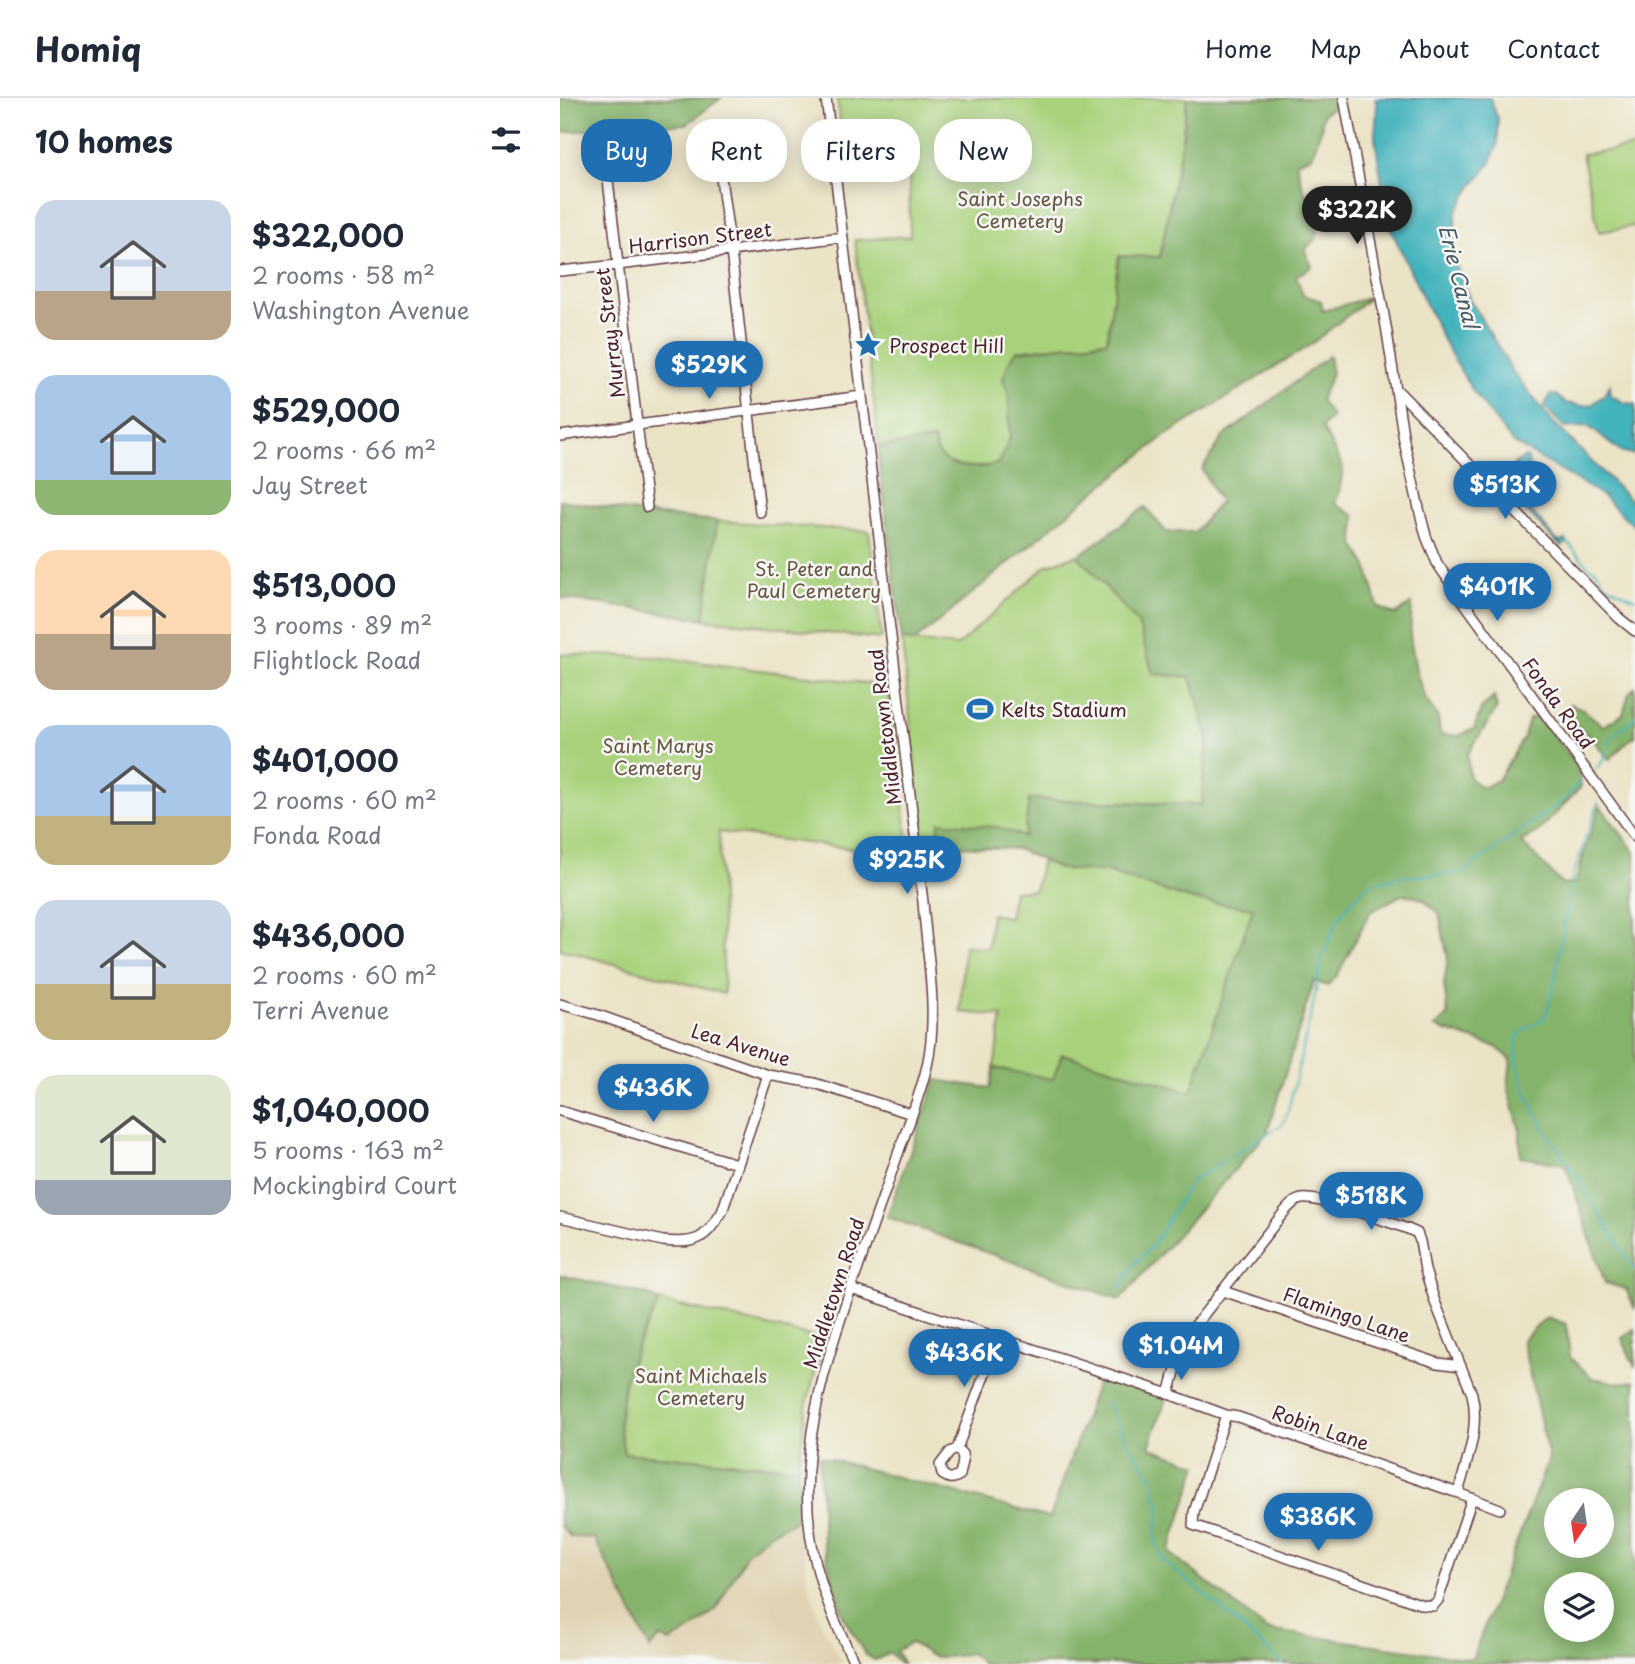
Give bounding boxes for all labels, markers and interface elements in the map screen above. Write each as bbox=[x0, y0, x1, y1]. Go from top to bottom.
text: Homiq bbox=[35, 23, 141, 73]
text: Home bbox=[1205, 30, 1272, 66]
text: Map bbox=[1310, 30, 1361, 66]
text: About bbox=[1399, 30, 1469, 66]
text: Contact bbox=[1507, 30, 1600, 66]
text: 10 homes bbox=[35, 118, 173, 163]
chip: Buy bbox=[581, 119, 672, 182]
chip: Rent bbox=[686, 119, 787, 182]
chip: Filters bbox=[801, 119, 920, 182]
chip: New bbox=[934, 119, 1032, 182]
icon: filters bbox=[487, 121, 525, 159]
park label: Saint Josephs Cemetery bbox=[957, 184, 1083, 234]
pin: $322K bbox=[1308, 186, 1406, 246]
text: $322K bbox=[1318, 191, 1396, 226]
text: $322,000 bbox=[252, 212, 404, 257]
street label: Harrison Street bbox=[627, 214, 773, 260]
water label: Erie Canal bbox=[1432, 221, 1489, 334]
icon: home bbox=[91, 228, 175, 312]
text: 2 rooms · 58 m² bbox=[252, 257, 435, 292]
street label: Murray Street bbox=[587, 266, 631, 400]
text: Washington Avenue bbox=[252, 292, 470, 327]
place icon: Prospect Hill bbox=[853, 330, 883, 360]
place label: Prospect Hill bbox=[889, 331, 1004, 359]
pin: $529K bbox=[660, 342, 758, 401]
text: $529K bbox=[671, 346, 747, 381]
text: $529,000 bbox=[252, 387, 400, 432]
icon: home bbox=[91, 403, 175, 487]
text: 2 rooms · 66 m² bbox=[252, 432, 436, 467]
pin: $513K bbox=[1456, 462, 1554, 521]
text: $513K bbox=[1469, 466, 1541, 501]
text: Jay Street bbox=[252, 467, 368, 502]
park label: St. Peter and Paul Cemetery bbox=[747, 554, 881, 604]
text: $513,000 bbox=[252, 562, 396, 607]
pin: $401K bbox=[1448, 564, 1546, 623]
text: $401K bbox=[1459, 568, 1535, 603]
icon: home bbox=[91, 578, 175, 662]
text: 3 rooms · 89 m² bbox=[252, 607, 432, 642]
text: Flightlock Road bbox=[252, 642, 421, 677]
street label: Middletown Road bbox=[861, 647, 907, 807]
street label: Fonda Road bbox=[1516, 651, 1602, 755]
sports icon: Kelts Stadium bbox=[965, 694, 995, 724]
place label: Kelts Stadium bbox=[1001, 695, 1127, 723]
park label: Saint Marys Cemetery bbox=[602, 731, 714, 781]
text: $401,000 bbox=[252, 737, 399, 782]
icon: home bbox=[91, 753, 175, 837]
text: 2 rooms · 60 m² bbox=[252, 782, 437, 817]
text: Fonda Road bbox=[252, 817, 382, 852]
pin: $925K bbox=[858, 836, 956, 896]
text: $925K bbox=[869, 841, 945, 876]
text: $436,000 bbox=[252, 912, 405, 957]
icon: home bbox=[91, 928, 175, 1012]
text: 2 rooms · 60 m² bbox=[252, 957, 437, 992]
text: Terri Avenue bbox=[252, 992, 389, 1027]
street label: Lea Avenue bbox=[688, 1016, 794, 1072]
pin: $436K bbox=[604, 1065, 702, 1124]
text: $436K bbox=[614, 1069, 692, 1104]
text: $1,040,000 bbox=[252, 1087, 430, 1132]
icon: home bbox=[91, 1103, 175, 1187]
text: 5 rooms · 163 m² bbox=[252, 1132, 444, 1167]
text: Mockingbird Court bbox=[252, 1167, 457, 1202]
pin: $518K bbox=[1322, 1172, 1420, 1232]
text: $518K bbox=[1335, 1177, 1407, 1212]
street label: Middletown Road bbox=[795, 1214, 871, 1372]
street label: Flamingo Lane bbox=[1280, 1279, 1414, 1349]
pin: $1.04M bbox=[1124, 1322, 1238, 1382]
text: $1.04M bbox=[1138, 1327, 1224, 1362]
pin: $436K bbox=[915, 1330, 1013, 1389]
text: $436K bbox=[925, 1334, 1003, 1369]
park label: Saint Michaels Cemetery bbox=[635, 1361, 767, 1411]
street label: Robin Lane bbox=[1269, 1397, 1373, 1457]
north arrow bbox=[1544, 1488, 1614, 1558]
map controls bbox=[1544, 1488, 1614, 1642]
pin: $386K bbox=[1269, 1494, 1367, 1553]
text: $386K bbox=[1280, 1498, 1356, 1533]
button: layers bbox=[1544, 1572, 1614, 1642]

